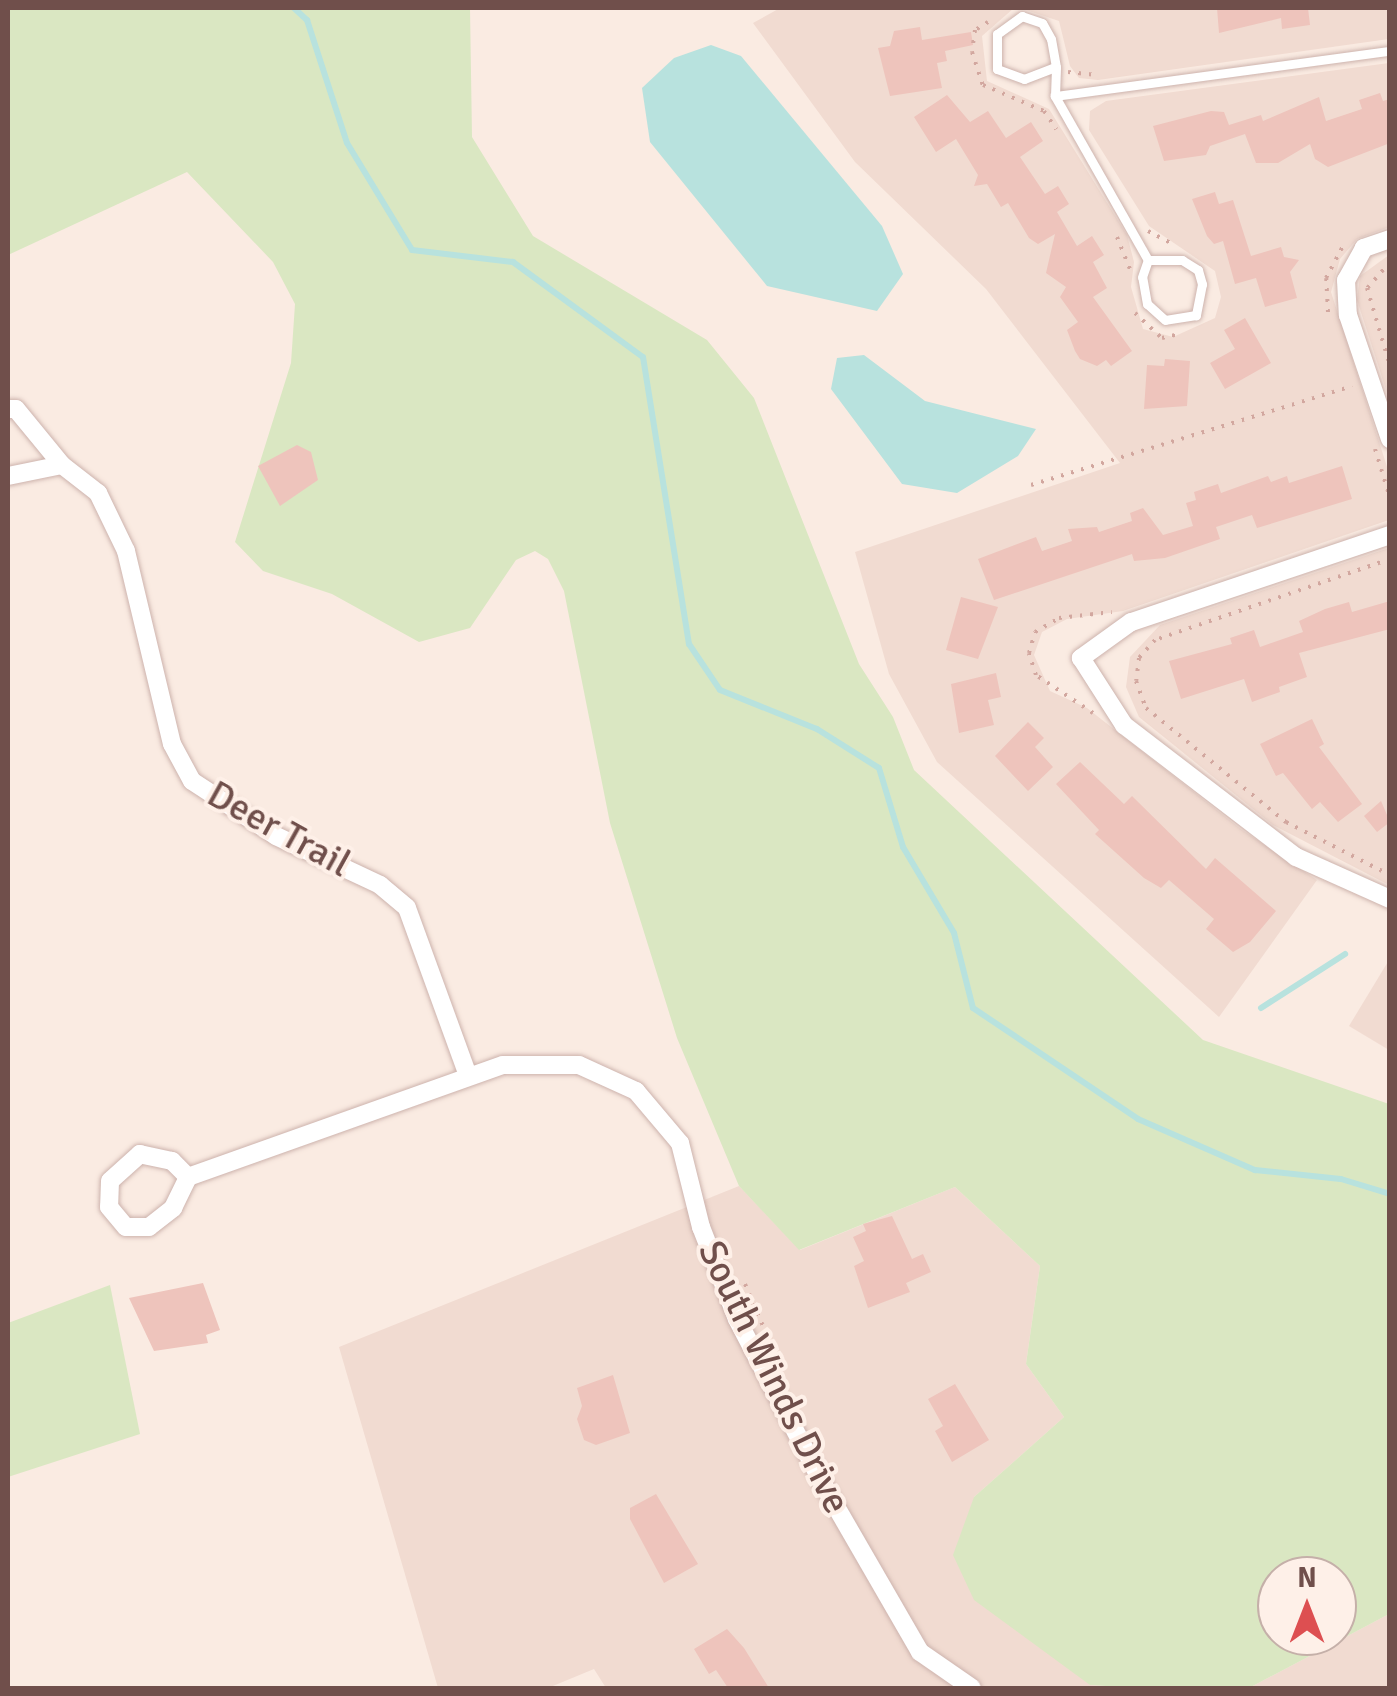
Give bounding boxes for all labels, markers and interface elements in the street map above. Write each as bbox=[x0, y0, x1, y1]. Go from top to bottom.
street label: Deer Trail bbox=[200, 771, 358, 887]
street label: South Winds Drive bbox=[688, 1233, 860, 1521]
north arrow bbox=[1257, 1556, 1357, 1656]
text: N bbox=[1297, 1561, 1317, 1595]

